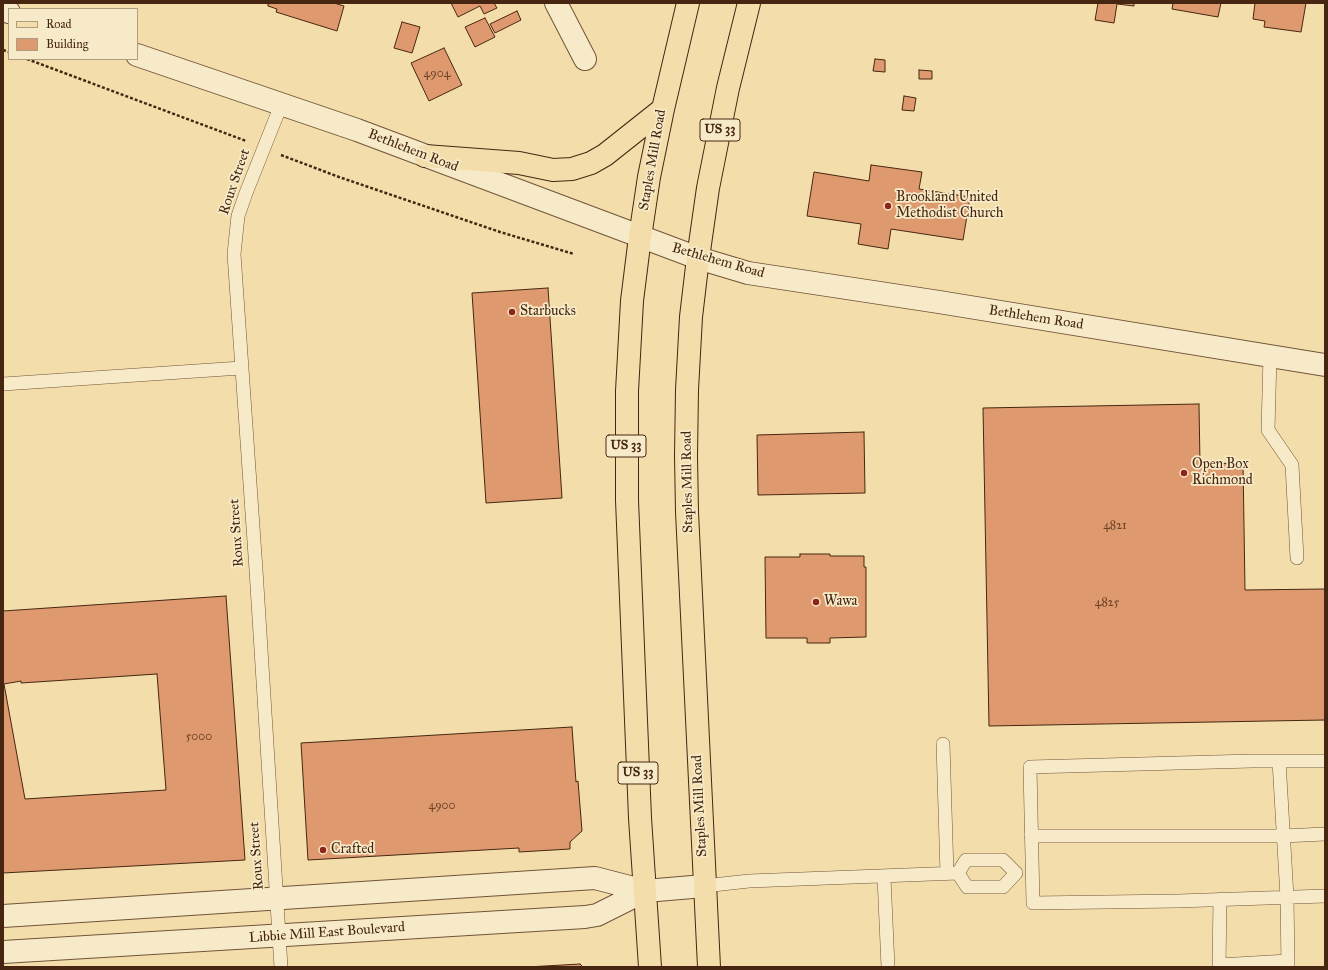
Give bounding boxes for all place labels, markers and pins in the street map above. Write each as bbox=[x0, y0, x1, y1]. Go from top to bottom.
place label: Brookland United Methodist Church bbox=[896, 190, 1004, 222]
marker: Brookland United Methodist Church bbox=[883, 201, 893, 211]
place label: Starbucks bbox=[520, 304, 576, 320]
marker: Starbucks bbox=[507, 307, 517, 317]
place label: Open Box Richmond bbox=[1192, 457, 1253, 490]
marker: Open Box Richmond bbox=[1179, 468, 1189, 478]
place label: Wawa bbox=[824, 594, 857, 610]
marker: Wawa bbox=[811, 597, 821, 607]
place label: Crafted bbox=[331, 842, 374, 858]
marker: Crafted bbox=[318, 845, 328, 855]

